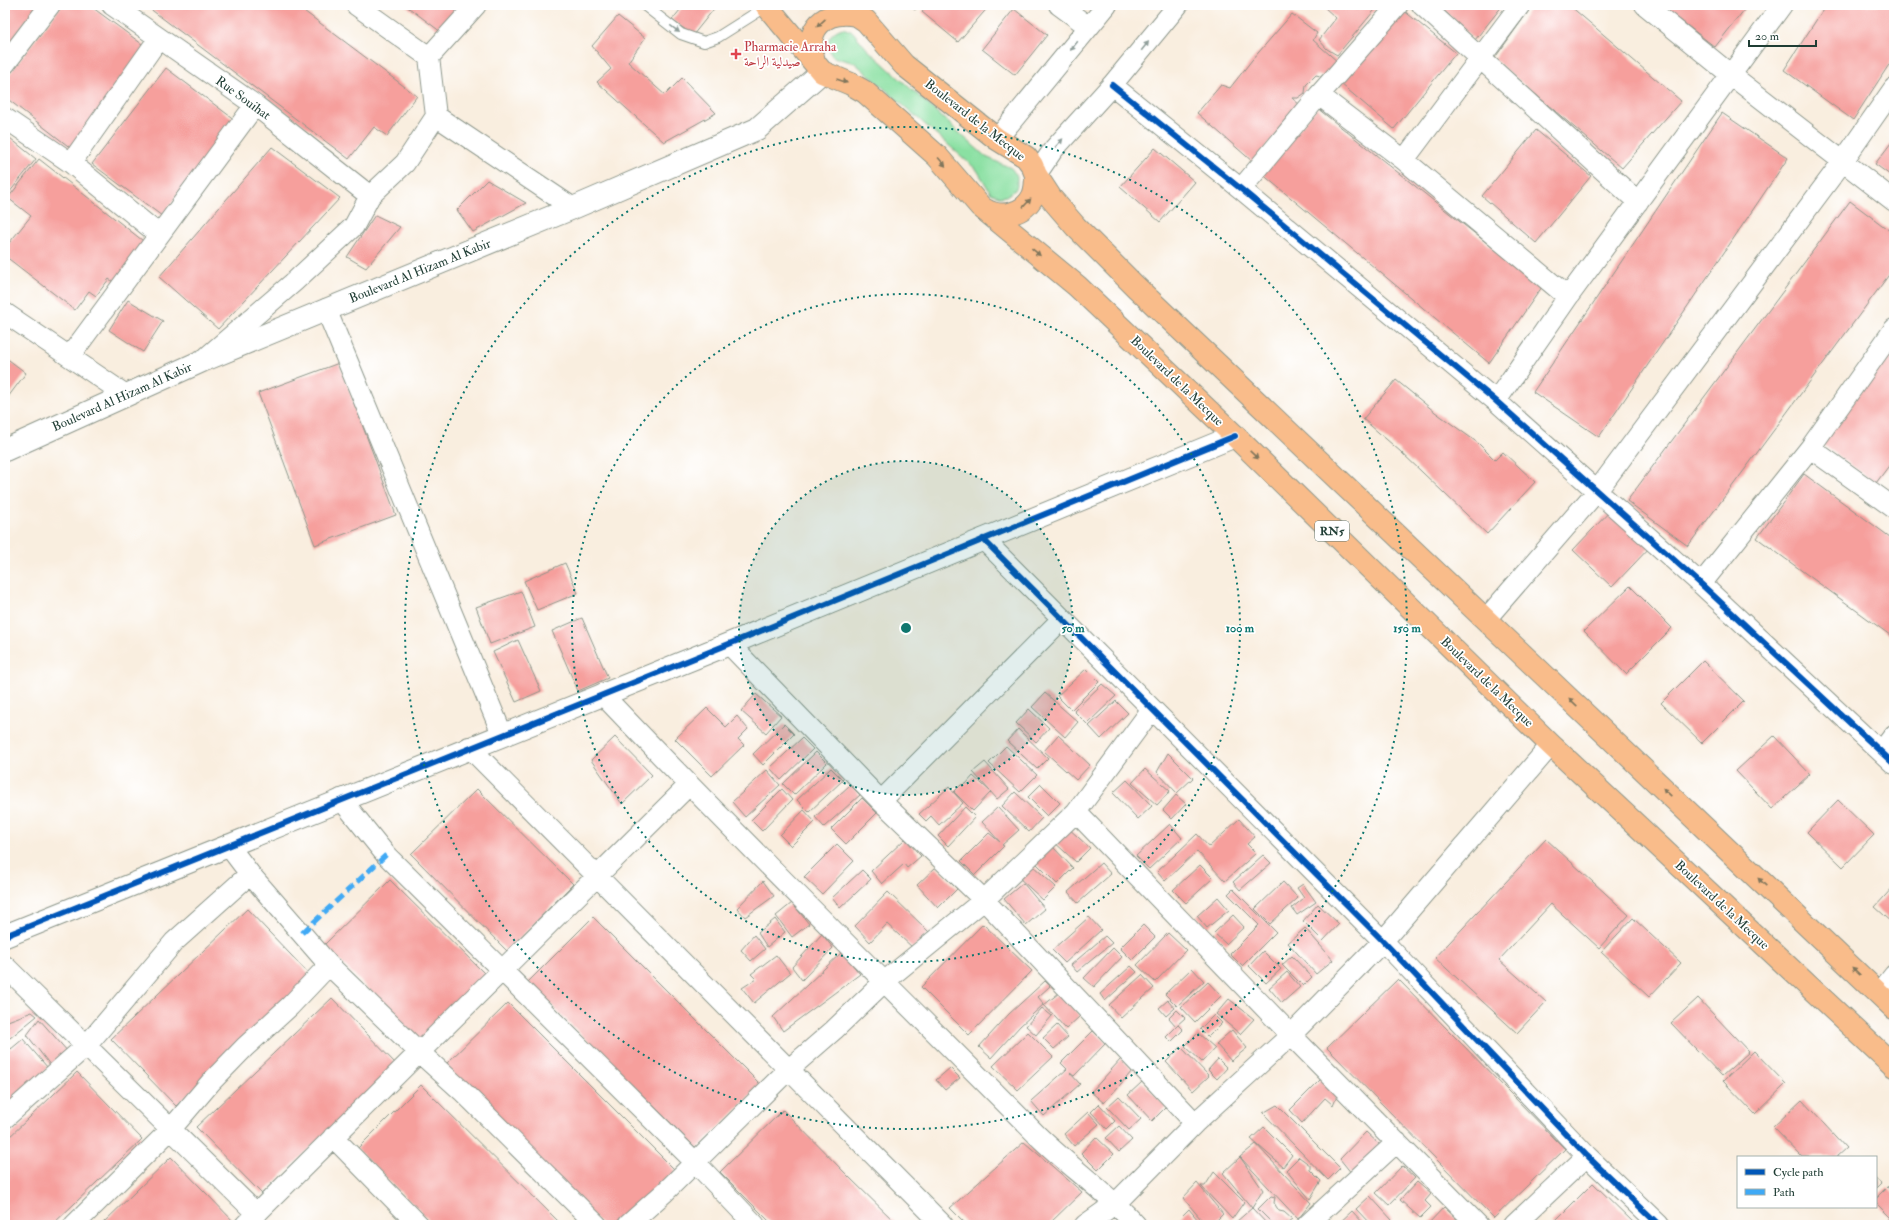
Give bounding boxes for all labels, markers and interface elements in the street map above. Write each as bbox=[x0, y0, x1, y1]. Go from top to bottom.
one-way arrow bbox=[816, 18, 826, 28]
scale bar bbox=[1749, 22, 1816, 48]
one-way arrow bbox=[669, 25, 680, 33]
text: 20 m bbox=[1755, 29, 1780, 44]
place label: Pharmacie Arraha صيدلية الراحة bbox=[744, 39, 837, 70]
one-way arrow bbox=[1069, 40, 1078, 51]
one-way arrow bbox=[1140, 40, 1149, 51]
marker: Pharmacie Arraha صيدلية الراحة bbox=[731, 49, 741, 59]
street label: Rue Souihat bbox=[212, 73, 274, 123]
street label: Boulevard de la Mecque bbox=[922, 76, 1029, 164]
one-way arrow bbox=[836, 78, 848, 84]
one-way arrow bbox=[1054, 139, 1063, 148]
one-way arrow bbox=[938, 157, 947, 168]
one-way arrow bbox=[1022, 198, 1032, 208]
street label: Boulevard Al Hizam Al Kabir bbox=[347, 235, 493, 307]
one-way arrow bbox=[1030, 247, 1041, 256]
street label: Boulevard de la Mecque bbox=[1127, 333, 1227, 430]
street label: Boulevard Al Hizam Al Kabir bbox=[50, 359, 195, 435]
one-way arrow bbox=[1249, 450, 1259, 460]
road number: RN5 bbox=[1315, 521, 1349, 541]
centre of rings bbox=[899, 621, 913, 635]
text: 50 m bbox=[1061, 621, 1085, 636]
text: 100 m bbox=[1226, 621, 1255, 636]
text: 150 m bbox=[1393, 621, 1421, 636]
street label: Boulevard de la Mecque bbox=[1437, 634, 1537, 731]
one-way arrow bbox=[1568, 697, 1578, 707]
one-way arrow bbox=[1662, 787, 1672, 797]
street label: Boulevard de la Mecque bbox=[1672, 857, 1773, 953]
one-way arrow bbox=[1756, 877, 1767, 886]
one-way arrow bbox=[1851, 966, 1861, 976]
legend bbox=[1737, 1156, 1877, 1208]
text: Cycle path bbox=[1773, 1165, 1824, 1180]
text: Path bbox=[1773, 1185, 1796, 1200]

